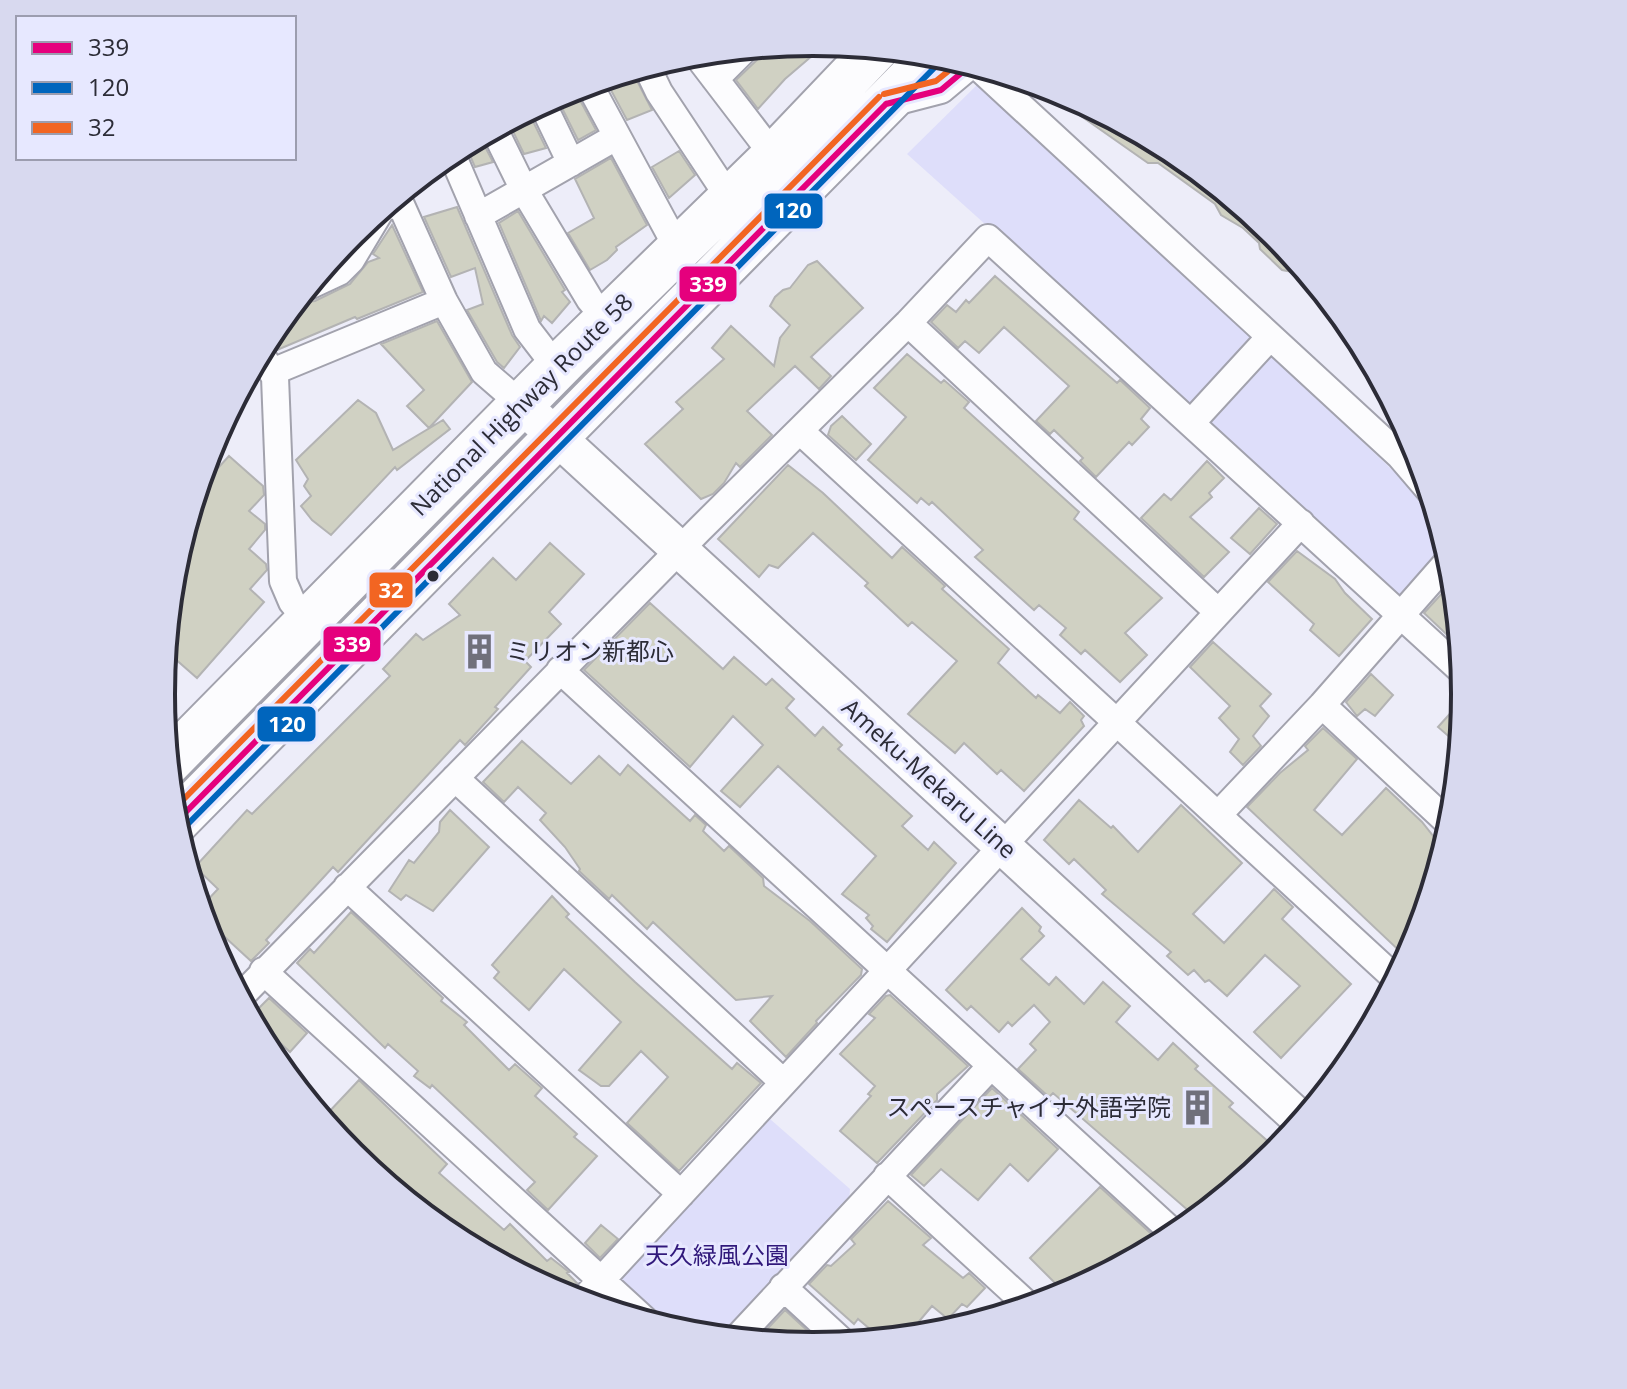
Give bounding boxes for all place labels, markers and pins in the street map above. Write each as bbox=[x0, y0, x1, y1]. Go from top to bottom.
unlabelled marker bbox=[425, 568, 441, 584]
building icon: ミリオン新都心 bbox=[461, 633, 499, 671]
place label: ミリオン新都心 bbox=[506, 634, 674, 667]
building icon: スペースチャイナ外語学院 bbox=[1178, 1089, 1216, 1127]
place label: スペースチャイナ外語学院 bbox=[887, 1090, 1171, 1123]

